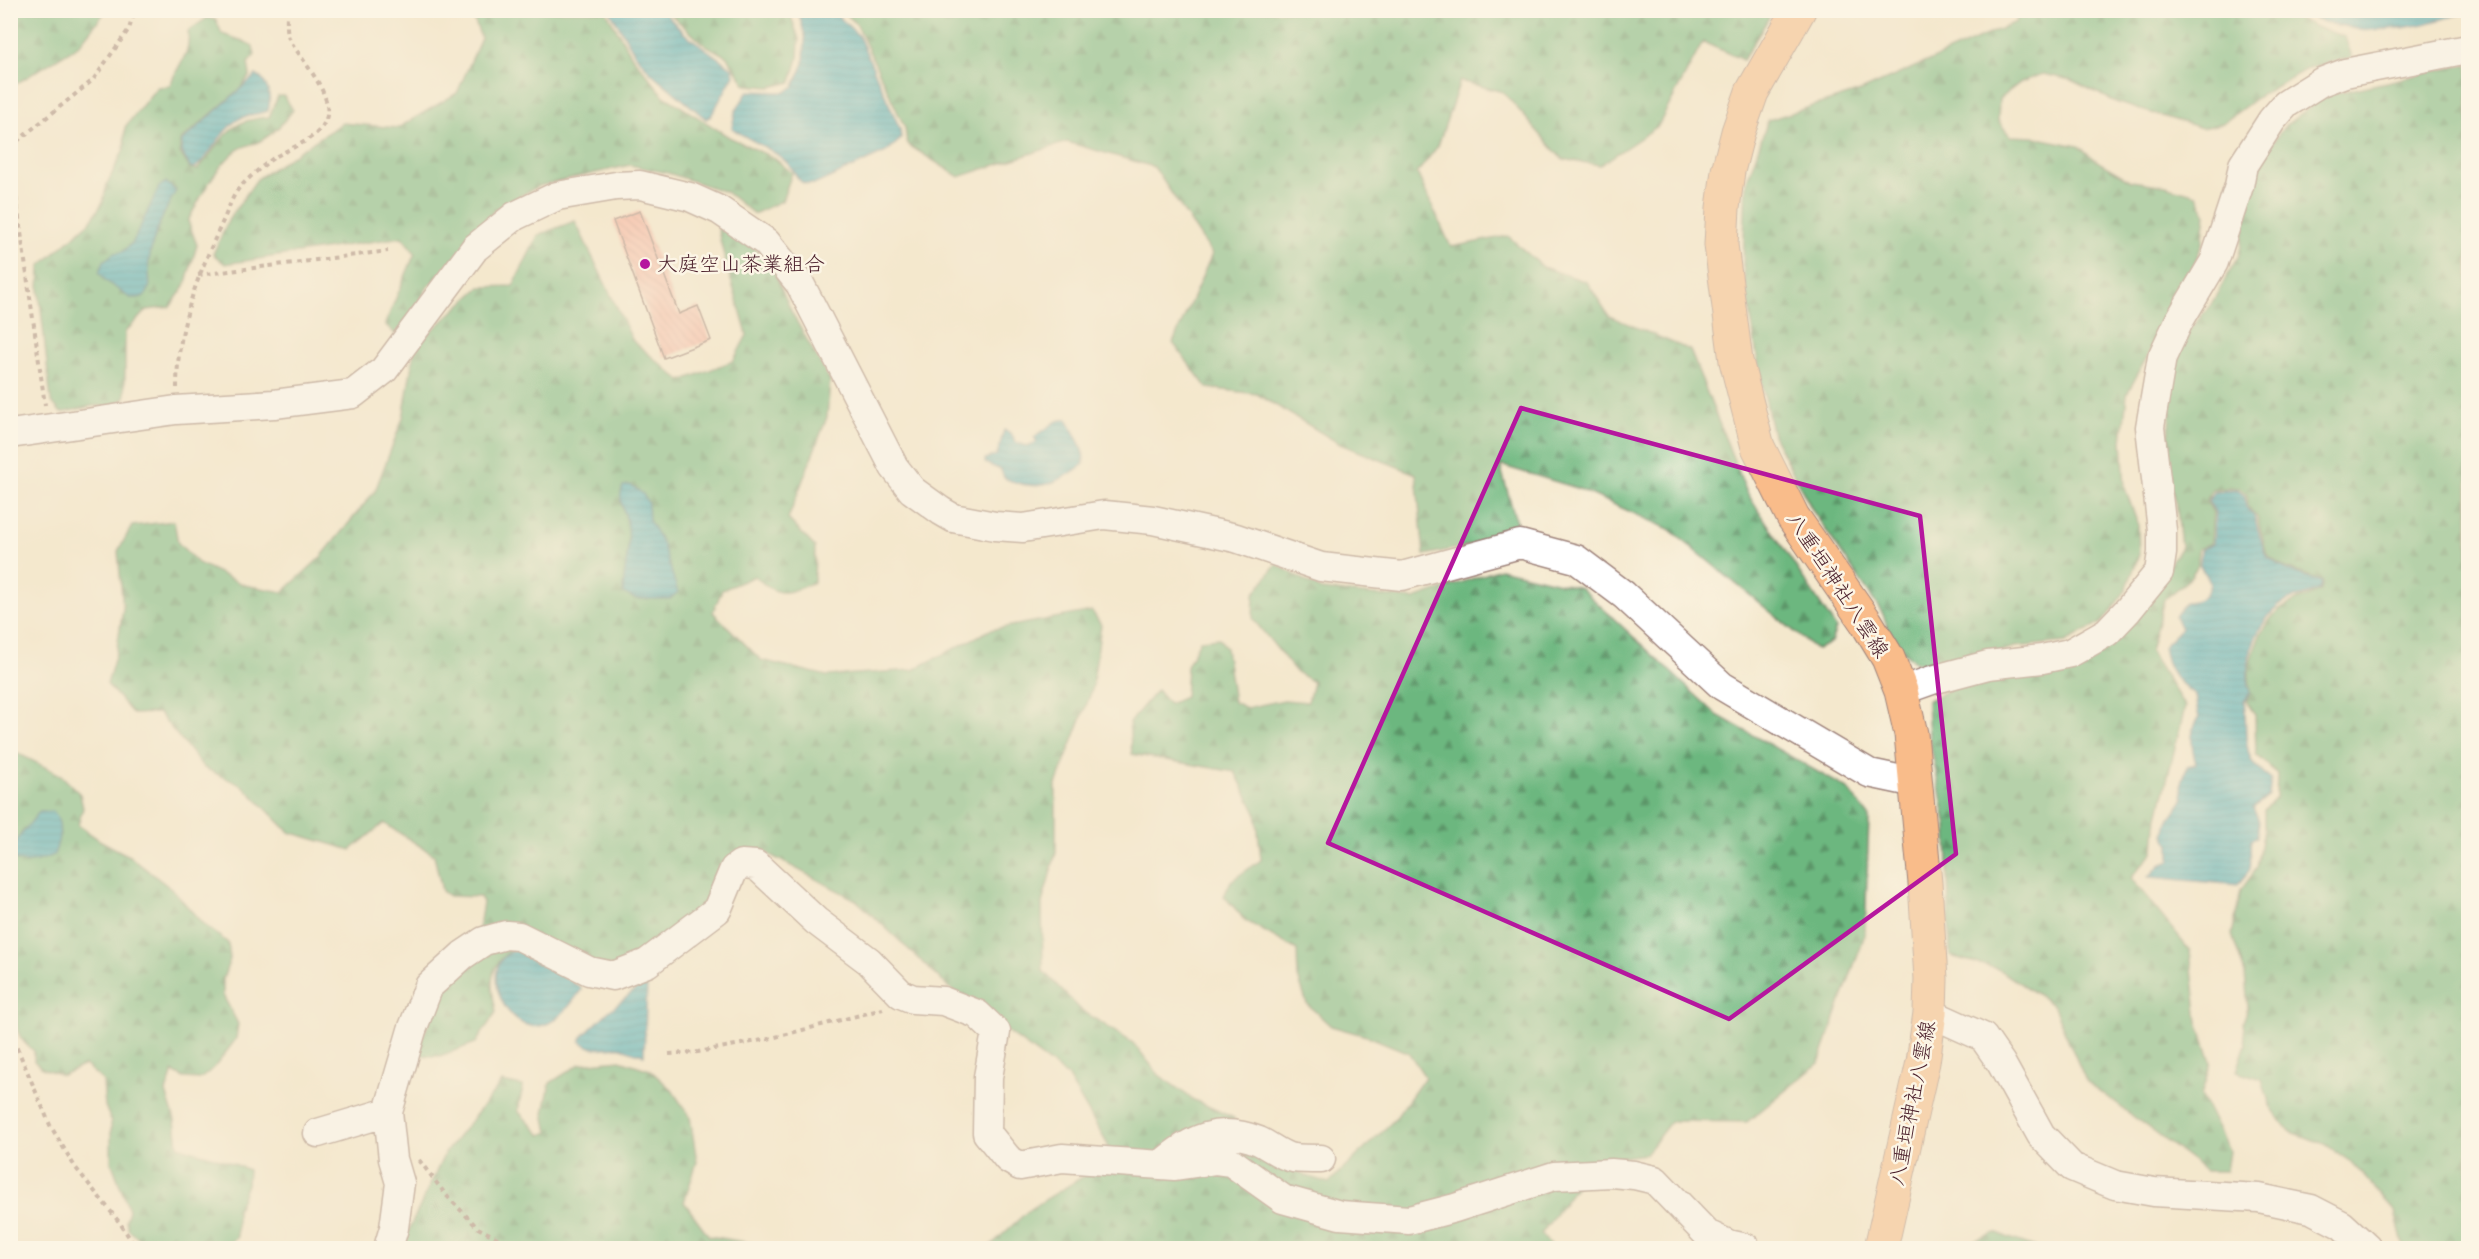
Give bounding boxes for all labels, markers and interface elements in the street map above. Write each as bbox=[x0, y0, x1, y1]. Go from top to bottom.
place label: 大庭空山茶業組合 bbox=[657, 253, 825, 280]
marker: 大庭空山茶業組合 bbox=[638, 257, 652, 271]
street label: 八重垣神社八雲線 bbox=[1779, 509, 1892, 664]
street label: 八重垣神社八雲線 bbox=[1886, 1019, 1944, 1189]

